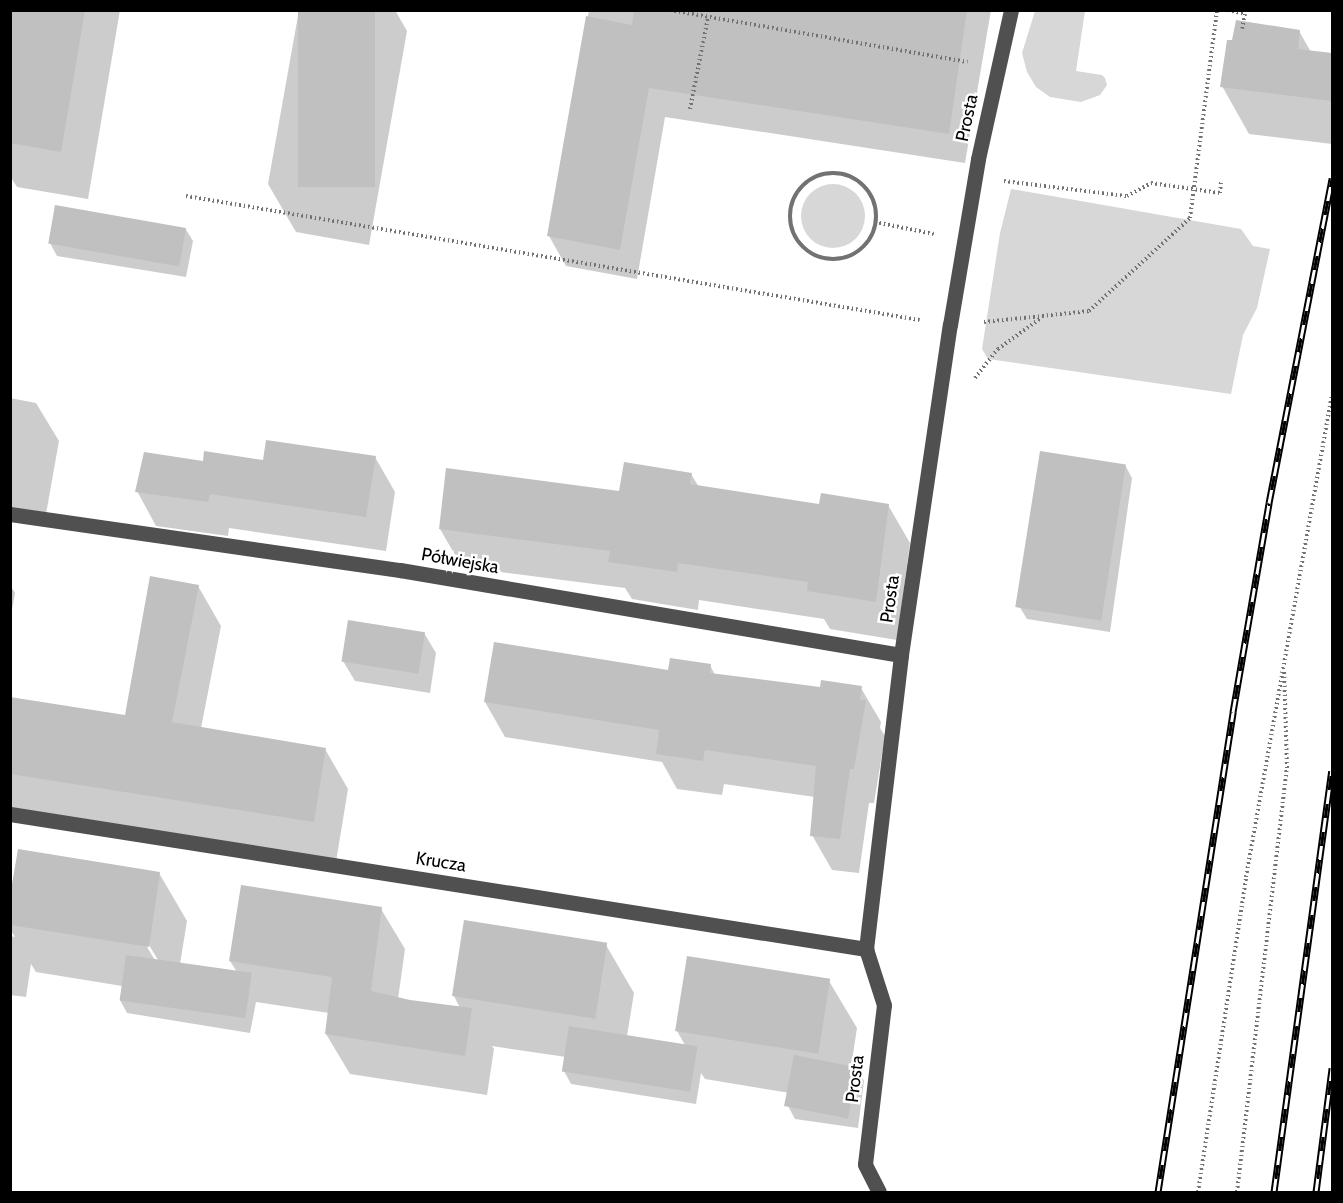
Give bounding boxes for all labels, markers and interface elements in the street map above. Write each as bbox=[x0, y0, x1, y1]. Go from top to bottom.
street label: Prosta bbox=[951, 92, 983, 144]
street label: Półwiejska bbox=[420, 544, 500, 578]
street label: Prosta bbox=[876, 574, 904, 624]
street label: Krucza bbox=[414, 847, 468, 877]
street label: Prosta bbox=[841, 1054, 869, 1104]

